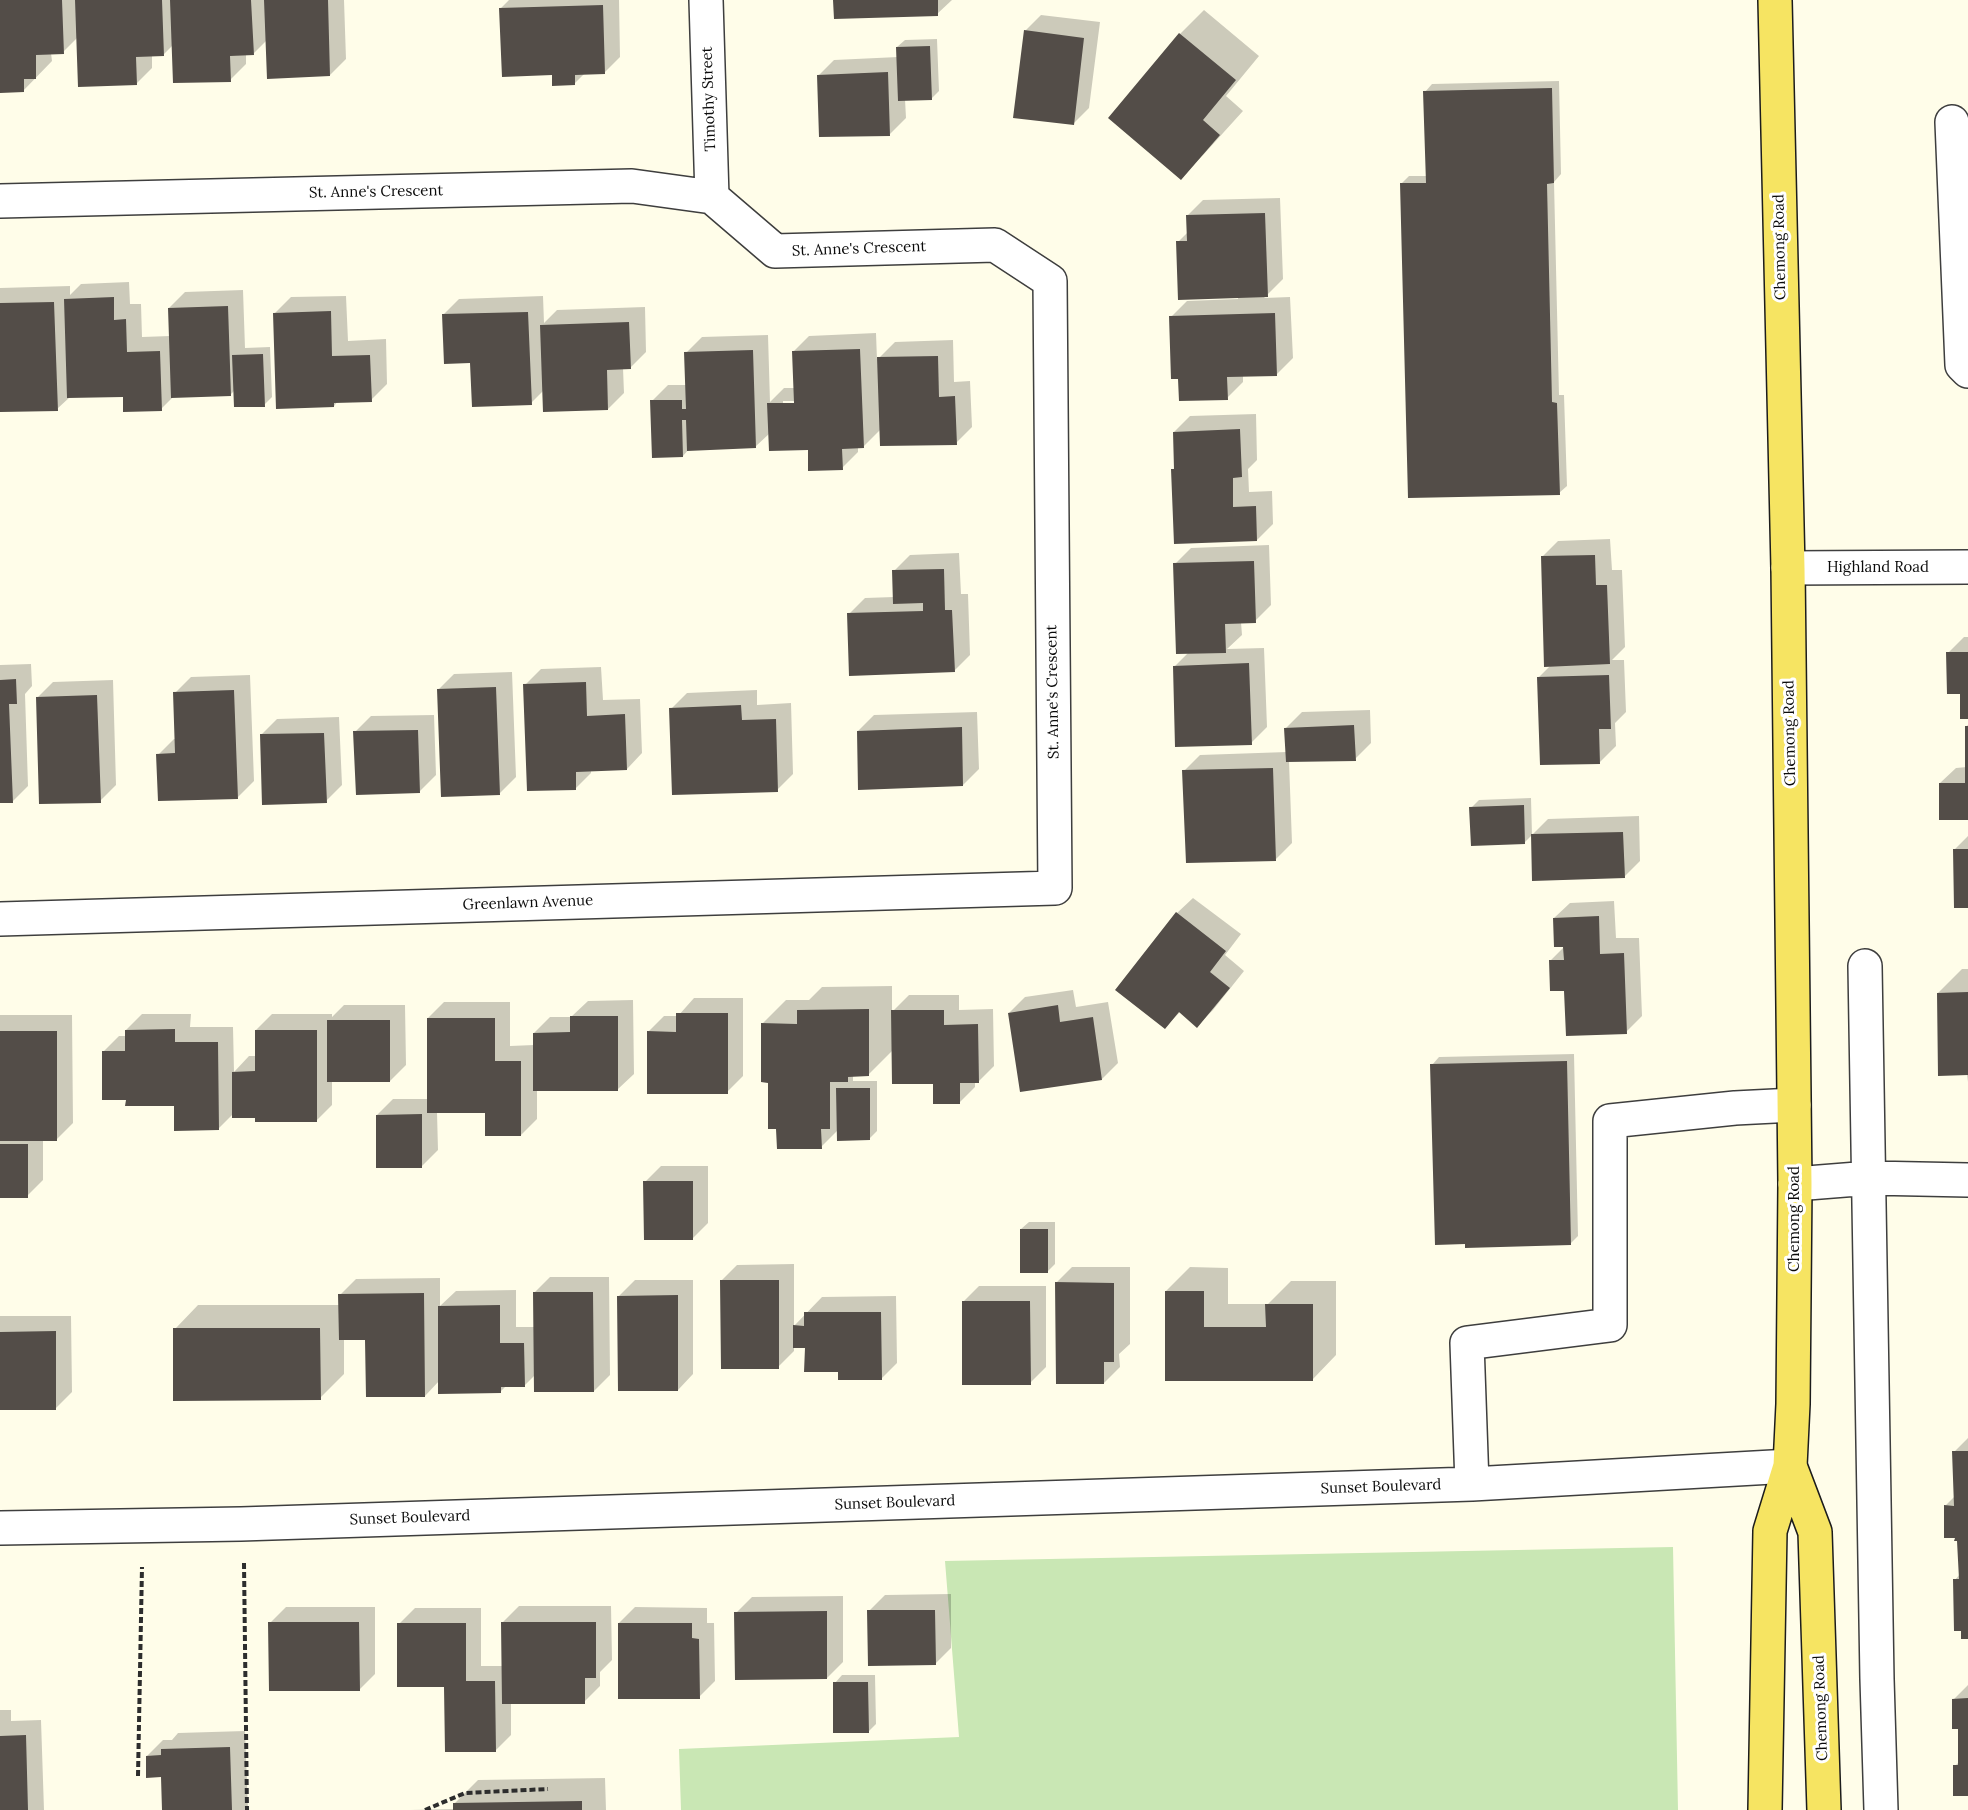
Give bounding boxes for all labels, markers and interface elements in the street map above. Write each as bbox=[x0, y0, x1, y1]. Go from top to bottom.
street label: Timothy Street bbox=[698, 46, 720, 152]
street label: St. Anne's Crescent bbox=[309, 182, 443, 202]
street label: Chemong Road bbox=[1770, 194, 1790, 300]
street label: St. Anne's Crescent bbox=[792, 238, 926, 260]
street label: Highland Road bbox=[1827, 559, 1929, 577]
street label: St. Anne's Crescent bbox=[1043, 625, 1063, 759]
street label: Chemong Road bbox=[1780, 680, 1800, 786]
street label: Greenlawn Avenue bbox=[462, 892, 594, 914]
street label: Chemong Road bbox=[1786, 1166, 1804, 1272]
street label: Sunset Boulevard bbox=[1320, 1476, 1442, 1498]
street label: Sunset Boulevard bbox=[834, 1492, 956, 1514]
street label: Sunset Boulevard bbox=[349, 1507, 471, 1529]
street label: Chemong Road bbox=[1810, 1655, 1832, 1761]

